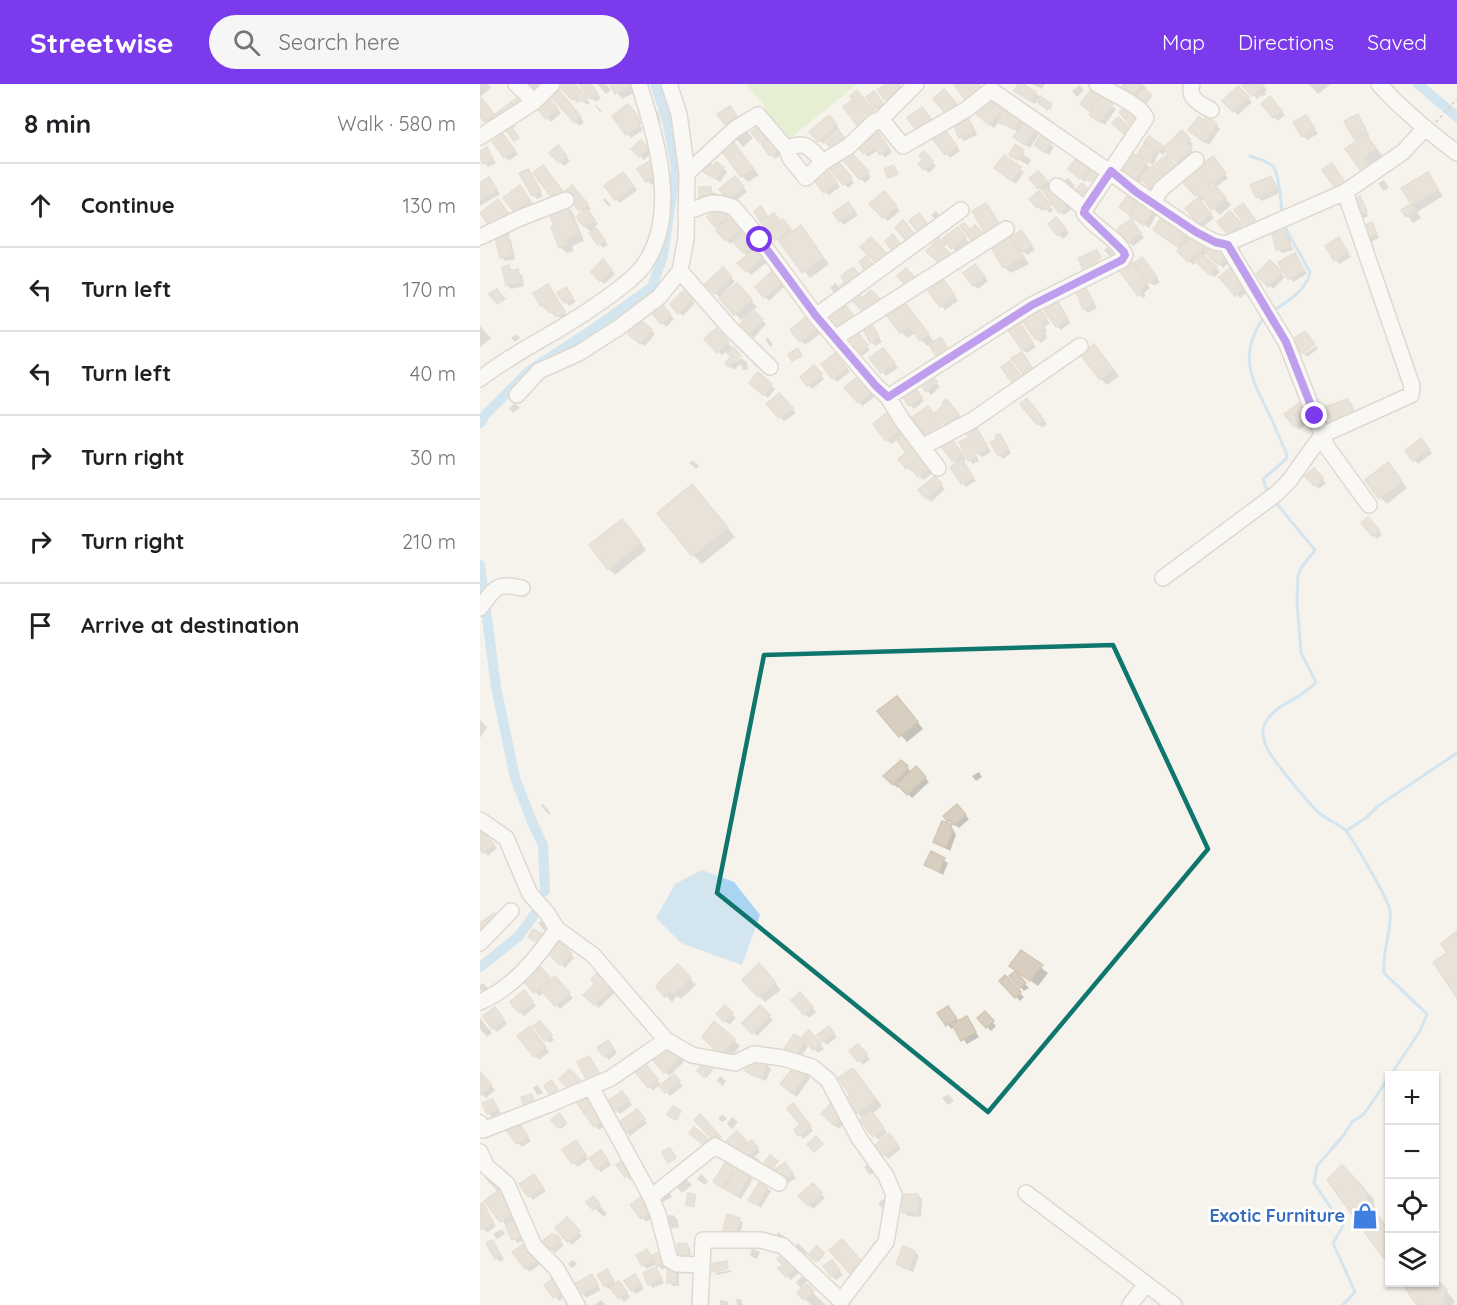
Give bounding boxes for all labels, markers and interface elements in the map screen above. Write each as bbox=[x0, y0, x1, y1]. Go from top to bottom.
search box bbox=[209, 15, 629, 69]
text: Streetwise bbox=[30, 25, 173, 60]
icon: search bbox=[230, 26, 263, 59]
text: Search here bbox=[278, 28, 400, 56]
text: Map bbox=[1162, 29, 1205, 55]
text: Directions bbox=[1238, 29, 1334, 55]
text: Saved bbox=[1367, 29, 1427, 55]
text: 8 min bbox=[24, 107, 91, 140]
text: Walk · 580 m bbox=[337, 111, 456, 136]
icon: ahead bbox=[24, 189, 57, 222]
text: Continue bbox=[81, 191, 175, 219]
text: 130 m bbox=[403, 193, 456, 218]
route start bbox=[746, 226, 772, 252]
icon: left bbox=[24, 273, 57, 306]
text: Turn left bbox=[81, 275, 171, 303]
text: 170 m bbox=[403, 277, 456, 302]
icon: left bbox=[24, 357, 57, 390]
text: Turn left bbox=[81, 359, 171, 387]
text: 40 m bbox=[410, 361, 456, 386]
route end bbox=[1301, 402, 1327, 428]
icon: right bbox=[24, 441, 57, 474]
text: Turn right bbox=[81, 443, 185, 471]
text: 30 m bbox=[410, 445, 456, 470]
icon: right bbox=[24, 525, 57, 558]
text: Turn right bbox=[81, 527, 185, 555]
text: 210 m bbox=[402, 529, 456, 554]
icon: arrive bbox=[24, 609, 57, 642]
text: Arrive at destination bbox=[81, 611, 299, 639]
map controls bbox=[1385, 1071, 1439, 1287]
button: + bbox=[1385, 1071, 1439, 1125]
button: − bbox=[1385, 1125, 1439, 1179]
button: locate bbox=[1385, 1179, 1439, 1233]
shop icon: Exotic Furniture bbox=[1350, 1201, 1380, 1231]
place label: Exotic Furniture bbox=[1210, 1204, 1345, 1227]
button: layers bbox=[1385, 1233, 1439, 1287]

